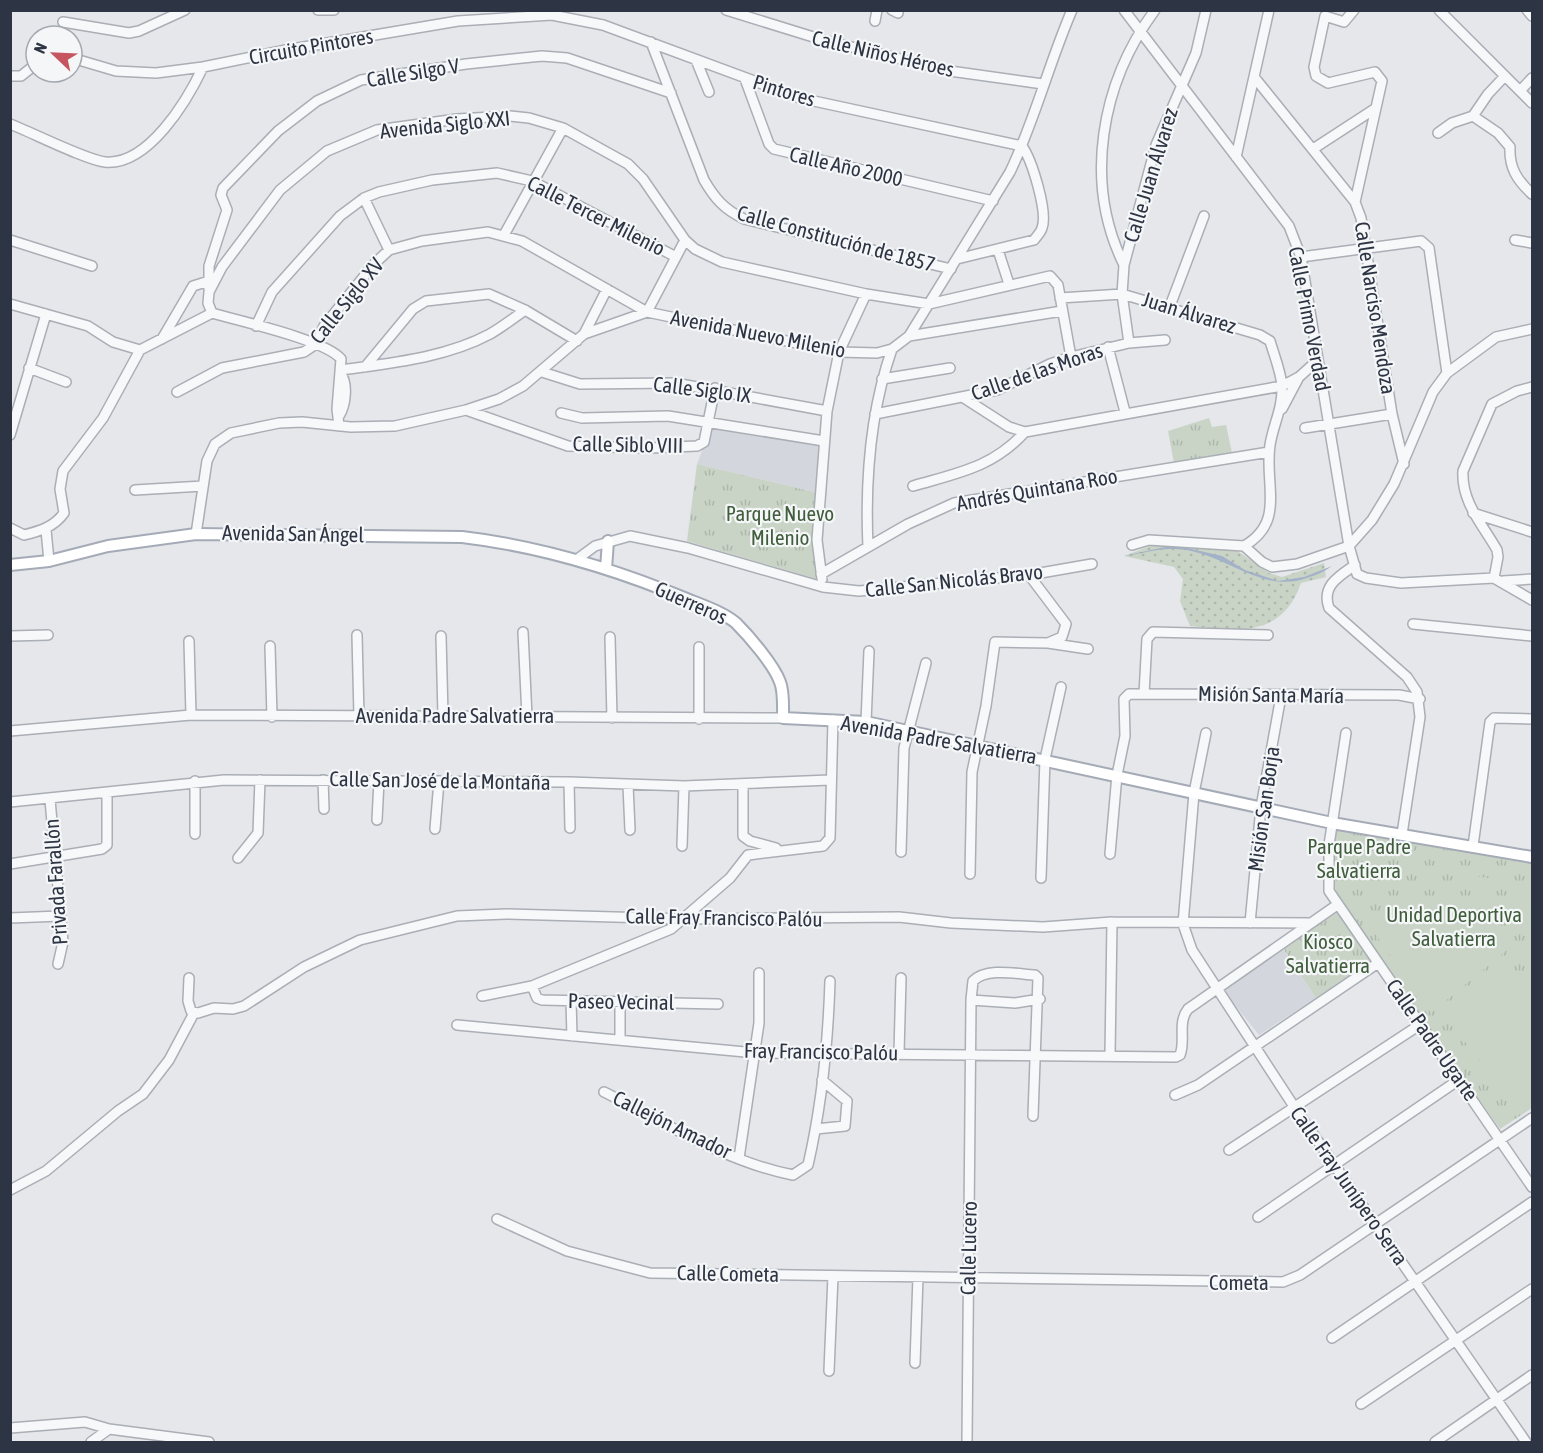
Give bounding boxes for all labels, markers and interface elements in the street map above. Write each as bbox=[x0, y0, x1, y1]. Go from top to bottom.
street label: Circuito Pintores bbox=[247, 23, 375, 69]
north arrow bbox=[24, 24, 84, 84]
street label: Calle Niños Héroes bbox=[810, 25, 956, 81]
text: N bbox=[30, 40, 50, 56]
street label: Calle Silgo V bbox=[365, 53, 461, 91]
street label: Pintores bbox=[750, 69, 818, 111]
street label: Calle Juan Álvarez bbox=[1118, 104, 1182, 245]
street label: Avenida Siglo XXI bbox=[379, 105, 511, 143]
street label: Calle Año 2000 bbox=[787, 141, 905, 191]
street label: Calle Tercer Milenio bbox=[524, 170, 669, 260]
street label: Calle Constitución de 1857 bbox=[735, 200, 938, 276]
street label: Calle Narciso Mendoza bbox=[1350, 220, 1401, 396]
street label: Calle Primo Verdad bbox=[1284, 244, 1336, 393]
street label: Calle Siglo XV bbox=[304, 252, 388, 348]
street label: Juan Álvarez bbox=[1139, 286, 1240, 338]
street label: Avenida Nuevo Milenio bbox=[669, 304, 848, 362]
street label: Calle de las Moras bbox=[968, 337, 1106, 405]
street label: Calle Siglo IX bbox=[652, 371, 753, 407]
street label: Calle Siblo VIII bbox=[573, 431, 684, 457]
street label: Andrés Quintana Roo bbox=[955, 463, 1119, 515]
park label: Parque Nuevo Milenio bbox=[726, 501, 834, 549]
street label: Avenida San Ángel bbox=[222, 520, 364, 546]
street label: Calle San Nicolás Bravo bbox=[864, 559, 1044, 601]
street label: Guerreros bbox=[652, 576, 731, 629]
street label: Misión Santa María bbox=[1198, 681, 1344, 707]
street label: Avenida Padre Salvatierra bbox=[356, 703, 554, 727]
street label: Avenida Padre Salvatierra bbox=[839, 710, 1039, 768]
street label: Misión San Borja bbox=[1242, 745, 1284, 873]
street label: Calle San José de la Montaña bbox=[329, 766, 551, 794]
street label: Privada Farallón bbox=[39, 818, 71, 946]
park label: Parque Padre Salvatierra bbox=[1307, 834, 1411, 882]
park label: Unidad Deportiva Salvatierra bbox=[1386, 902, 1522, 950]
street label: Calle Fray Francisco Palóu bbox=[625, 903, 823, 931]
park label: Kiosco Salvatierra bbox=[1286, 929, 1370, 977]
street label: Calle Padre Ugarte bbox=[1382, 974, 1484, 1105]
street label: Paseo Vecinal bbox=[568, 988, 675, 1014]
street label: Fray Francisco Palóu bbox=[744, 1038, 898, 1064]
street label: Callejón Amador bbox=[609, 1085, 736, 1163]
street label: Calle Fray Junípero Serra bbox=[1286, 1102, 1414, 1269]
street label: Calle Lucero bbox=[955, 1201, 981, 1295]
street label: Calle Cometa bbox=[677, 1260, 779, 1286]
street label: Cometa bbox=[1209, 1270, 1269, 1294]

